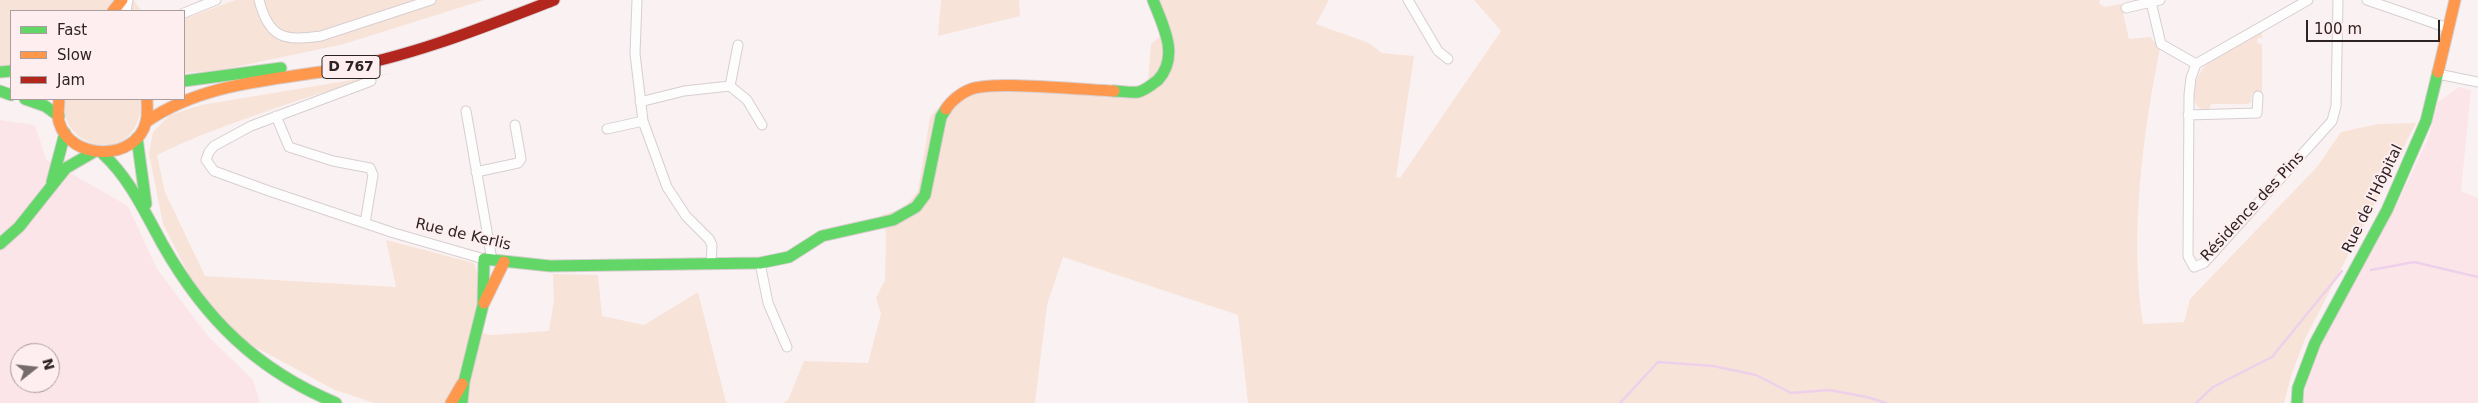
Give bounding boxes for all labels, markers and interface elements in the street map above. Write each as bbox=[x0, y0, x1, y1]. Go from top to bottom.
legend bbox=[10, 10, 185, 100]
scale bar bbox=[2308, 10, 2442, 42]
text: 100 m bbox=[2314, 20, 2362, 38]
text: Fast bbox=[57, 21, 87, 39]
text: Slow bbox=[57, 46, 92, 64]
road number: D 767 bbox=[322, 56, 380, 78]
text: Jam bbox=[57, 71, 85, 89]
street label: Rue de l'Hôpital bbox=[2339, 142, 2407, 256]
street label: Résidence des Pins bbox=[2198, 149, 2308, 265]
street label: Rue de Kerlis bbox=[414, 215, 512, 255]
north arrow bbox=[10, 343, 60, 393]
text: N bbox=[39, 356, 58, 372]

